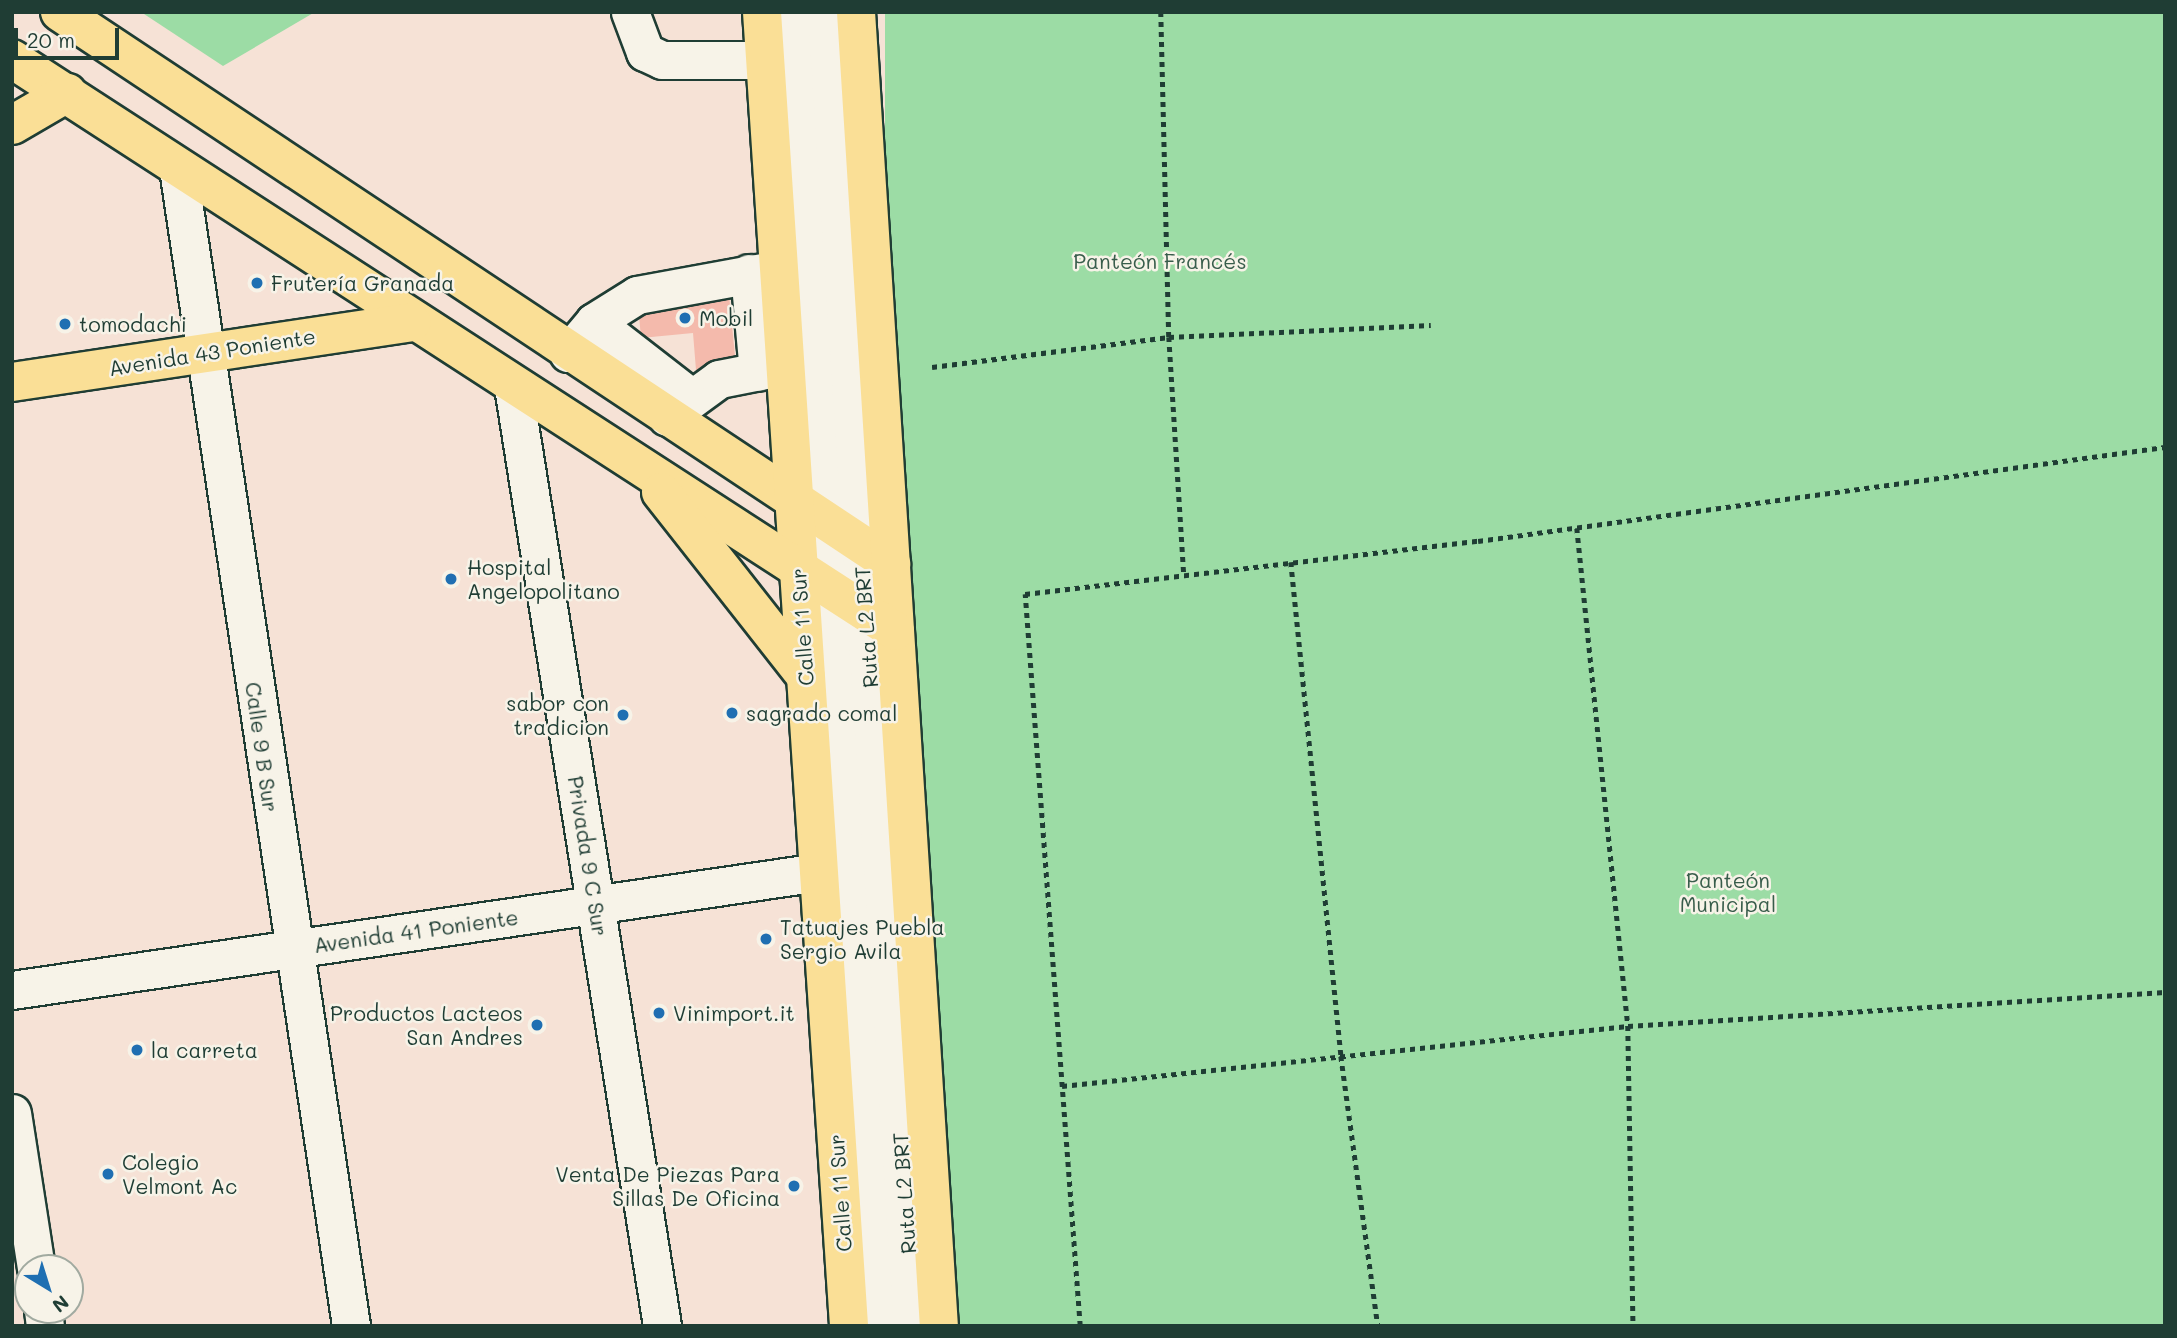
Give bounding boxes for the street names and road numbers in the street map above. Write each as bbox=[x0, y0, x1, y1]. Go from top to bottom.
street label: Avenida 43 Poniente bbox=[107, 323, 317, 381]
street label: Ruta L2 BRT bbox=[849, 565, 883, 689]
street label: Calle 11 Sur bbox=[785, 567, 819, 687]
street label: Calle 9 B Sur bbox=[240, 680, 284, 814]
street label: Privada 9 C Sur bbox=[563, 774, 613, 938]
street label: Avenida 41 Poniente bbox=[312, 904, 520, 958]
street label: Ruta L2 BRT bbox=[887, 1131, 921, 1255]
street label: Calle 11 Sur bbox=[823, 1133, 857, 1253]

